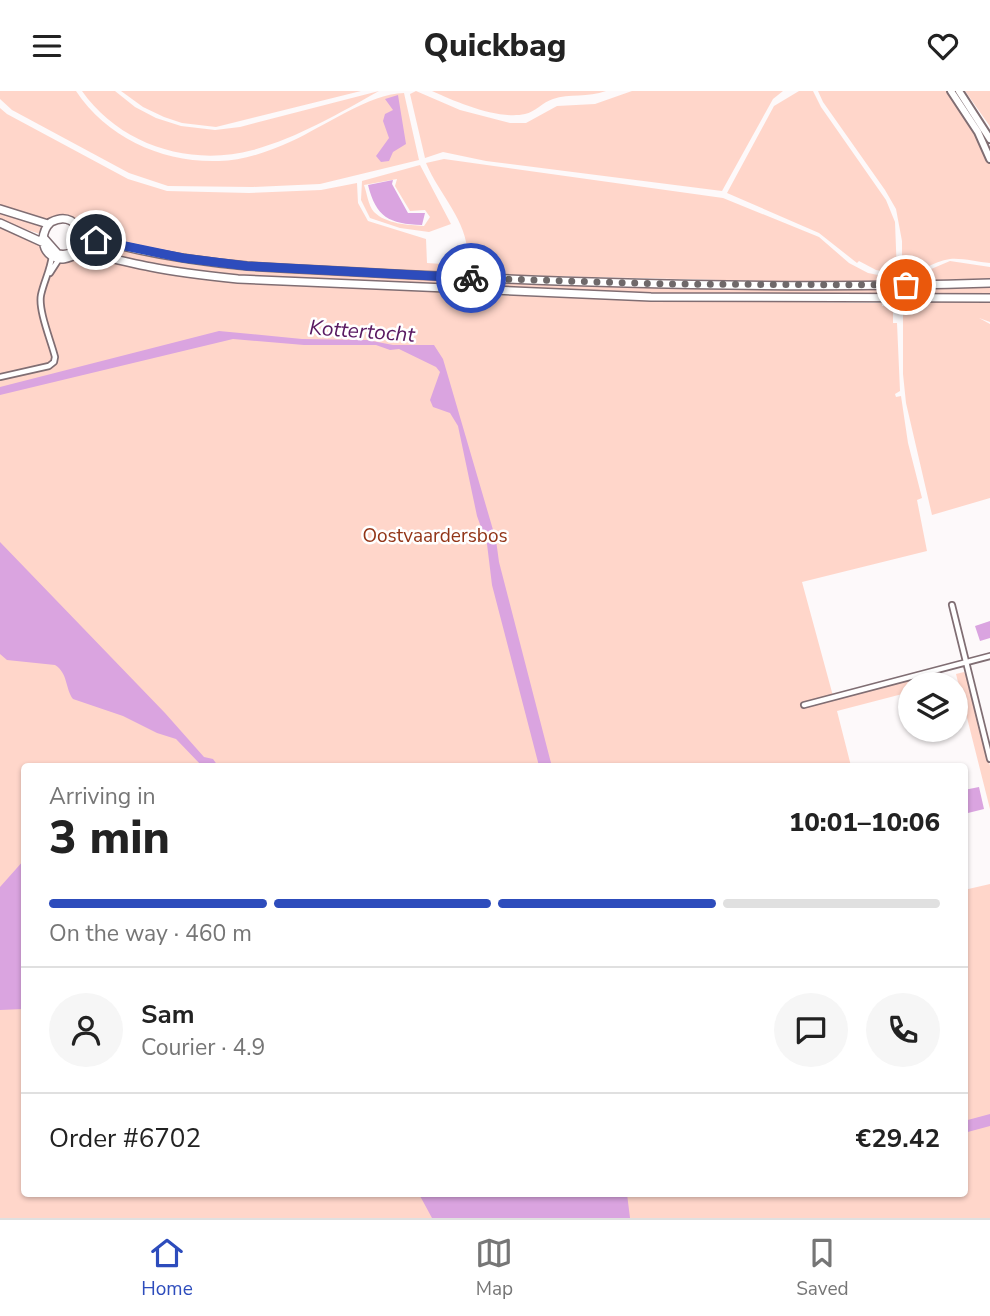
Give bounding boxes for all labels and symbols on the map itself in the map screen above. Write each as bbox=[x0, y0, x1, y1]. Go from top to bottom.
pin bbox=[66, 210, 126, 270]
courier bbox=[436, 243, 506, 313]
pin bbox=[876, 255, 936, 315]
water label: Kottertocht bbox=[308, 313, 416, 349]
park label: Oostvaardersbos bbox=[362, 523, 508, 549]

